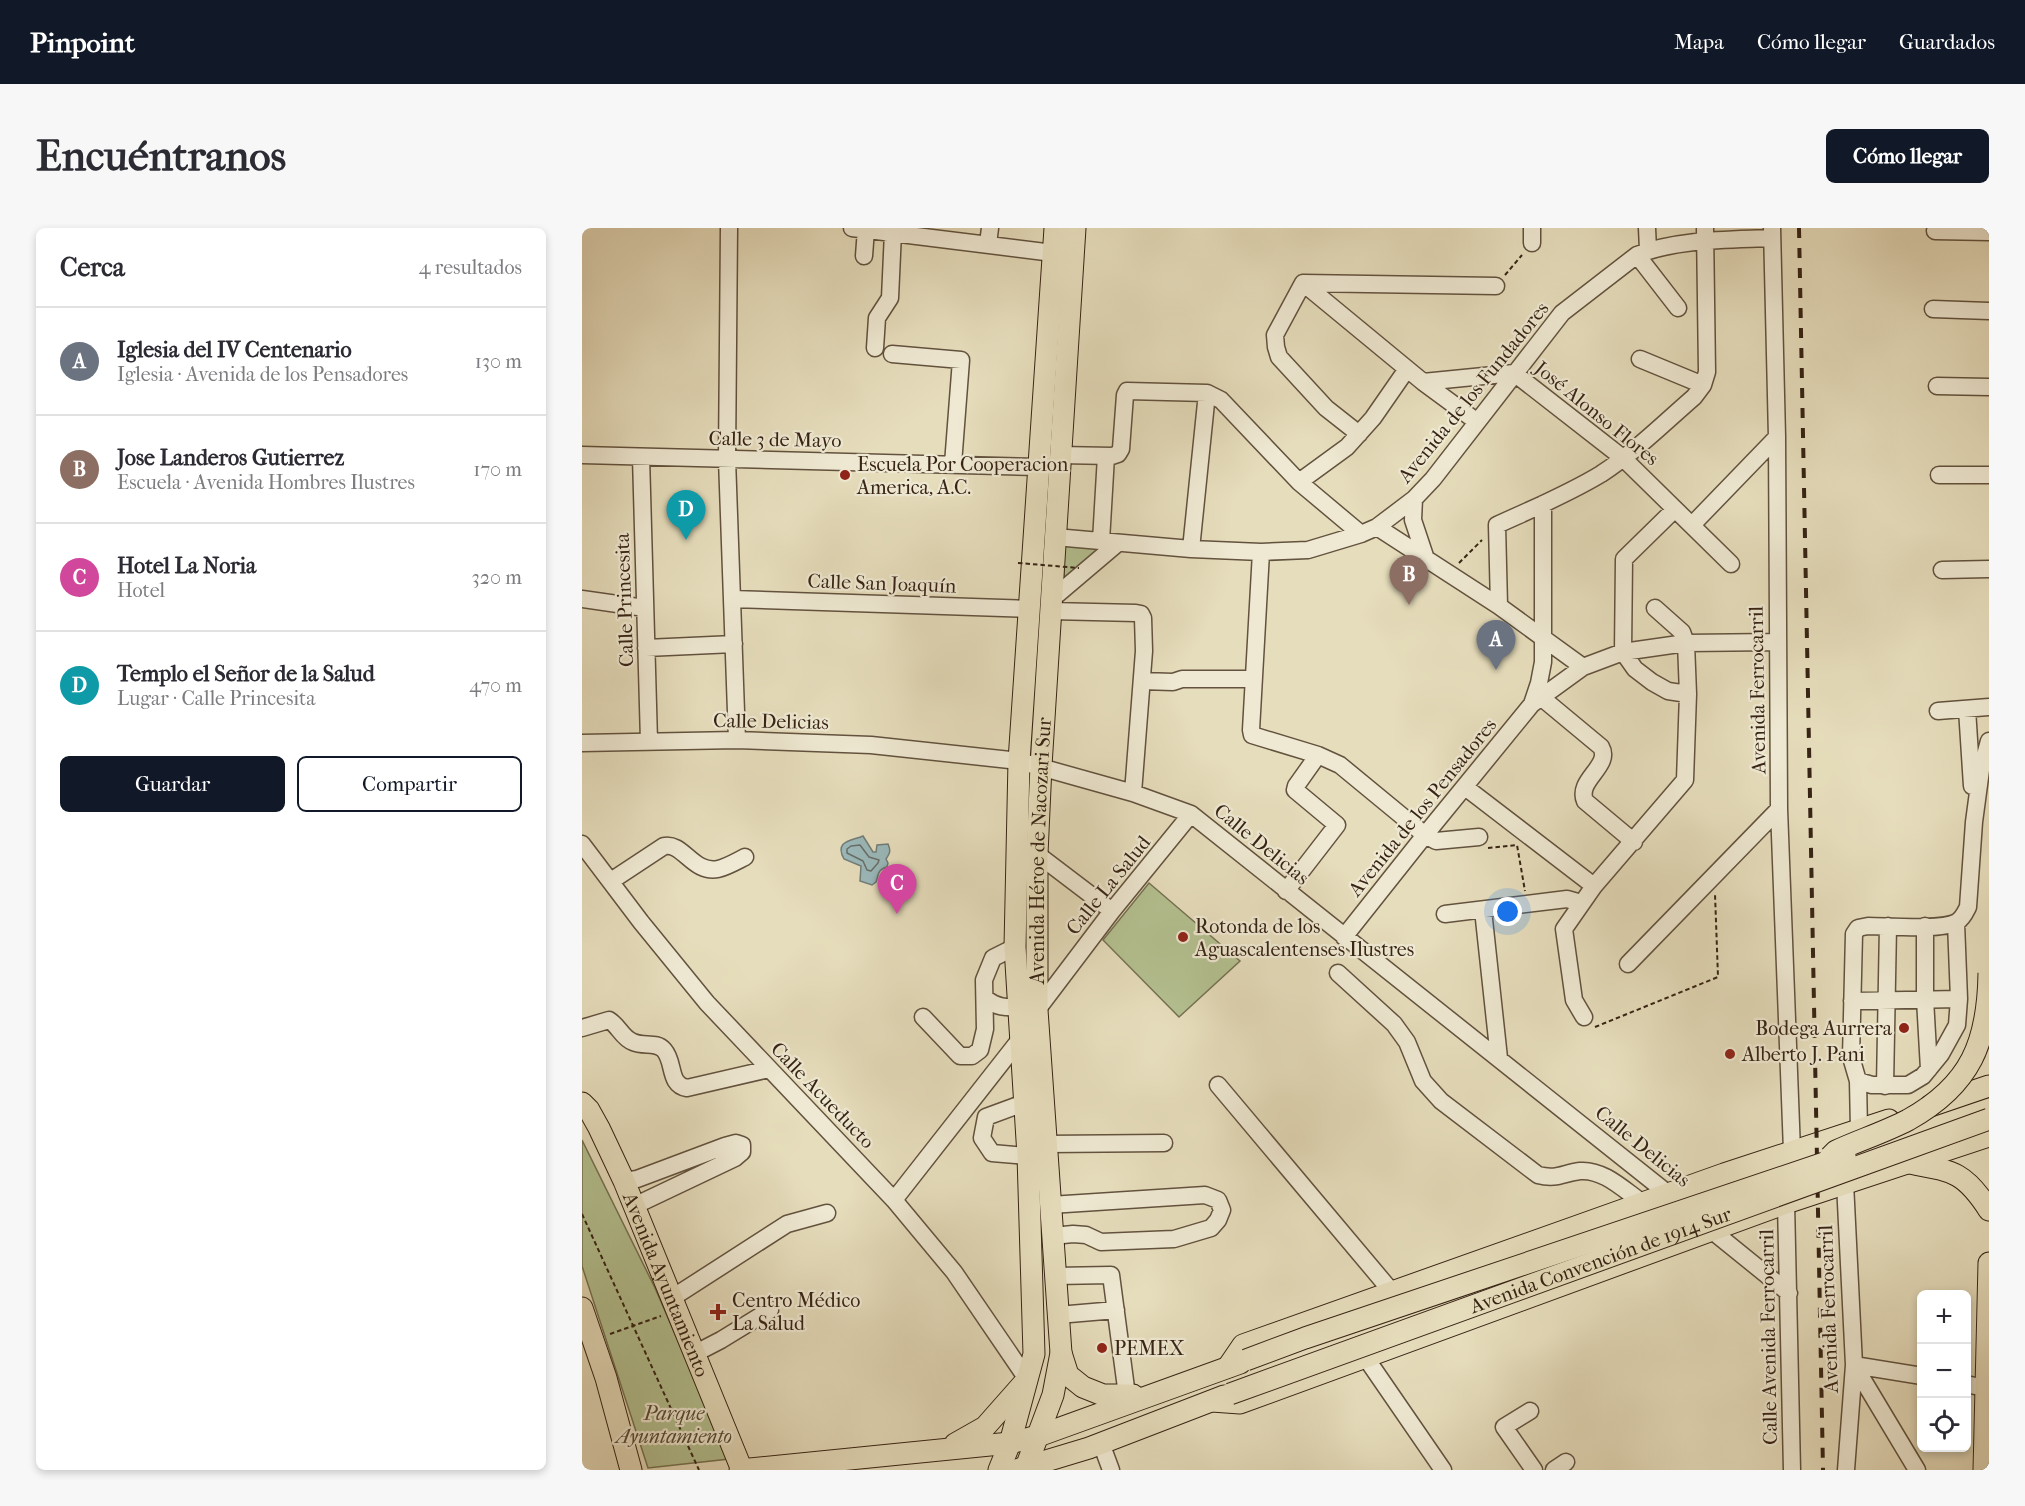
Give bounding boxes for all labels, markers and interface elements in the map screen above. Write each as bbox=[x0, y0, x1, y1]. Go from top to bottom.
text: Pinpoint bbox=[30, 26, 135, 59]
text: Mapa bbox=[1674, 30, 1724, 54]
text: Cómo llegar bbox=[1757, 30, 1866, 54]
text: Guardados bbox=[1899, 30, 1995, 54]
button: Cómo llegar bbox=[1826, 129, 1989, 183]
text: Encuéntranos bbox=[36, 132, 286, 181]
text: Cerca bbox=[60, 252, 125, 283]
text: 4 resultados bbox=[419, 256, 522, 279]
street label: Avenida de los Fundadores bbox=[1393, 297, 1554, 488]
text: Iglesia del IV Centenario bbox=[117, 337, 352, 363]
text: A bbox=[73, 350, 86, 373]
text: 130 m bbox=[475, 350, 522, 373]
street label: José Alonso Flores bbox=[1529, 355, 1663, 470]
text: Iglesia · Avenida de los Pensadores bbox=[117, 363, 408, 386]
street label: Calle 3 de Mayo bbox=[708, 427, 842, 452]
text: Jose Landeros Gutierrez bbox=[117, 445, 344, 471]
place label: Escuela Por Cooperacion America, A.C. bbox=[856, 453, 1069, 499]
text: B bbox=[73, 458, 86, 481]
text: 170 m bbox=[473, 458, 522, 481]
marker: Escuela Por Cooperacion America, A.C. bbox=[838, 468, 852, 482]
text: Escuela · Avenida Hombres Ilustres bbox=[117, 471, 415, 494]
pin: D bbox=[666, 490, 706, 540]
street label: Calle Princesita bbox=[611, 532, 638, 667]
text: Hotel La Noria bbox=[117, 553, 256, 579]
pin: B bbox=[1390, 556, 1428, 605]
text: C bbox=[73, 566, 86, 589]
text: 320 m bbox=[472, 566, 522, 589]
street label: Calle San Joaquín bbox=[807, 569, 957, 598]
text: Hotel bbox=[117, 579, 165, 602]
street label: Avenida Ferrocarril bbox=[1745, 605, 1770, 775]
pin: A bbox=[1476, 620, 1516, 670]
text: Templo el Señor de la Salud bbox=[117, 661, 375, 687]
text: D bbox=[72, 674, 87, 697]
text: 470 m bbox=[469, 674, 522, 697]
text: Lugar · Calle Princesita bbox=[117, 687, 315, 710]
street label: Calle Delicias bbox=[713, 709, 829, 734]
street label: Avenida de los Pensadores bbox=[1343, 714, 1501, 902]
street label: Avenida Héroe de Nacozari Sur bbox=[1026, 716, 1056, 985]
button: Guardar bbox=[60, 756, 285, 812]
button: Compartir bbox=[297, 756, 522, 812]
street label: Calle Delicias bbox=[1210, 799, 1314, 890]
street label: Calle La Salud bbox=[1062, 830, 1156, 939]
pin: C bbox=[878, 864, 916, 914]
your location bbox=[1493, 897, 1522, 926]
place label: Rotonda de los Aguascalentenses Ilustres bbox=[1194, 915, 1414, 961]
marker: Rotonda de los Aguascalentenses Ilustres bbox=[1176, 930, 1190, 944]
place label: Bodega Aurrera bbox=[1755, 1017, 1893, 1040]
marker: Bodega Aurrera bbox=[1897, 1021, 1911, 1035]
street label: Calle Acueducto bbox=[766, 1037, 879, 1153]
place label: Alberto J. Pani bbox=[1741, 1043, 1865, 1066]
marker: Alberto J. Pani bbox=[1723, 1047, 1737, 1061]
street label: Calle Delicias bbox=[1591, 1101, 1695, 1192]
street label: Avenida Ayuntamiento bbox=[618, 1188, 714, 1380]
street label: Avenida Convención de 1914 Sur bbox=[1466, 1202, 1735, 1318]
street label: Avenida Ferrocarril bbox=[1814, 1224, 1843, 1394]
street label: Calle Avenida Ferrocarril bbox=[1755, 1228, 1782, 1445]
place label: Centro Médico La Salud bbox=[732, 1289, 860, 1335]
map controls bbox=[1917, 1290, 1971, 1452]
button: + bbox=[1917, 1290, 1971, 1344]
marker: Centro Médico La Salud bbox=[709, 1303, 727, 1321]
place label: PEMEX bbox=[1114, 1337, 1185, 1360]
marker: PEMEX bbox=[1095, 1341, 1109, 1355]
button: − bbox=[1917, 1344, 1971, 1398]
button: locate bbox=[1917, 1398, 1971, 1452]
park label: Parque Ayuntamiento bbox=[613, 1402, 732, 1448]

